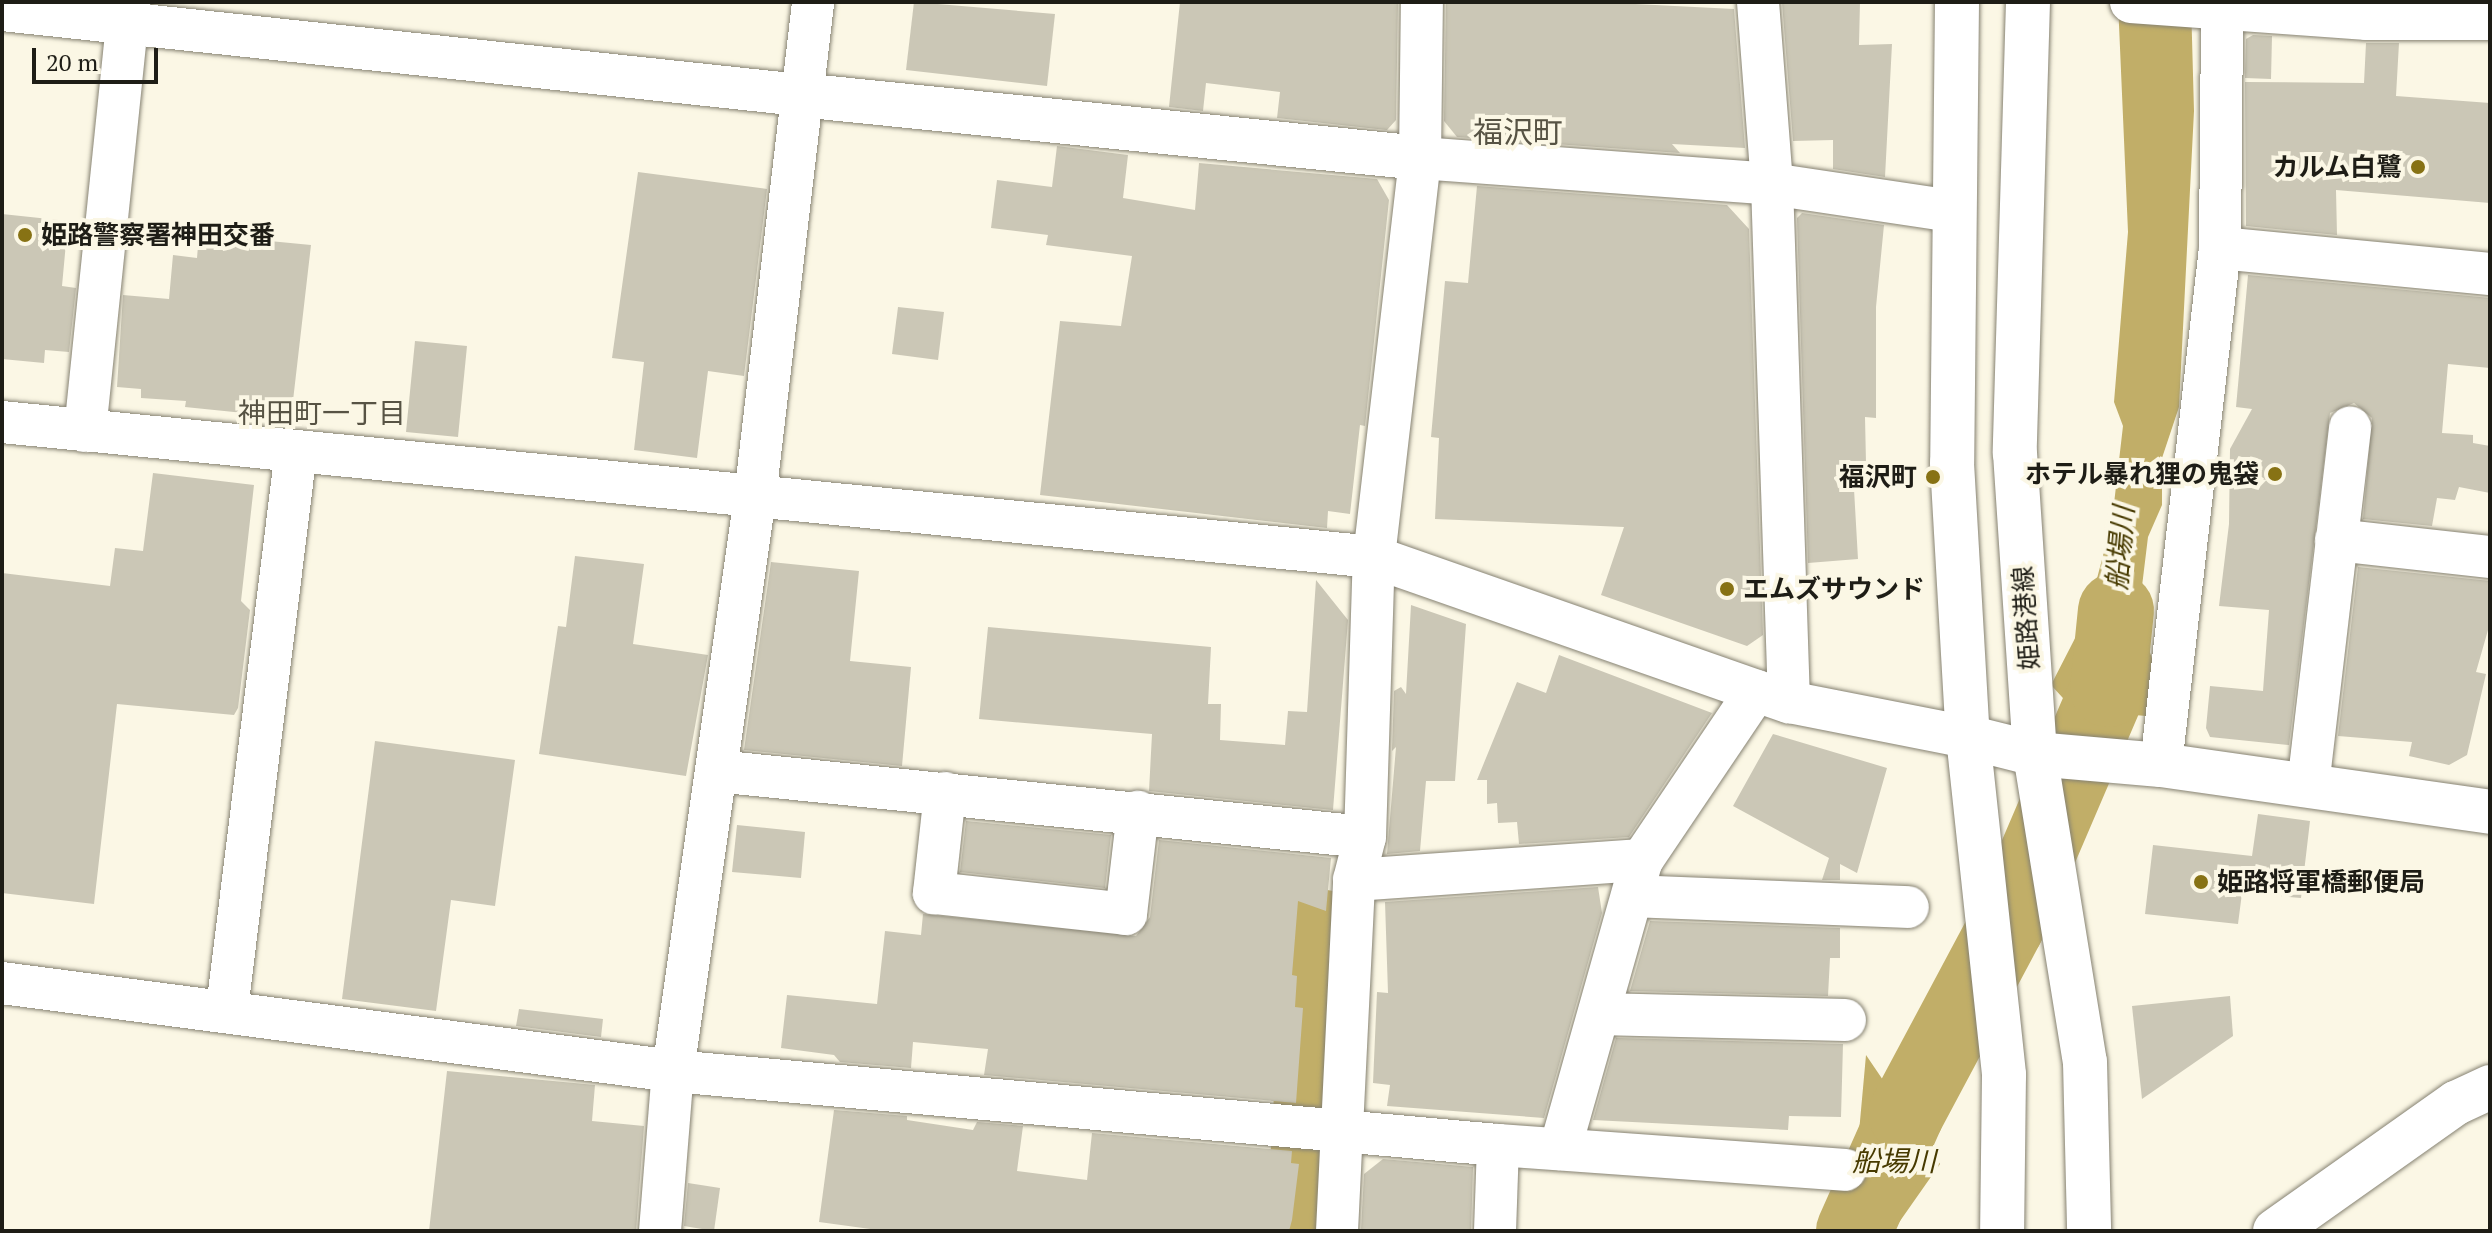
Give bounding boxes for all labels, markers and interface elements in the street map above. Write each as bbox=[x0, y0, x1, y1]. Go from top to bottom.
scale bar bbox=[36, 32, 162, 82]
text: 20 m bbox=[46, 46, 98, 78]
district label: 福沢町 bbox=[1473, 114, 1563, 150]
place label: カルム白鷺 bbox=[2272, 151, 2402, 183]
marker: カルム白鷺 bbox=[2409, 158, 2427, 176]
place label: 姫路警察署神田交番 bbox=[41, 219, 275, 251]
marker: 姫路警察署神田交番 bbox=[16, 226, 34, 244]
district label: 神田町一丁目 bbox=[238, 396, 406, 430]
place label: ホテル暴れ狸の鬼袋 bbox=[2025, 458, 2259, 490]
place label: 福沢町 bbox=[1839, 461, 1917, 493]
marker: ホテル暴れ狸の鬼袋 bbox=[2266, 465, 2284, 483]
marker: 福沢町 bbox=[1924, 468, 1942, 486]
water label: 船場川 bbox=[2100, 505, 2140, 591]
street label: 姫路港線 bbox=[2007, 565, 2045, 671]
place label: エムズサウンド bbox=[1743, 573, 1925, 605]
marker: エムズサウンド bbox=[1718, 580, 1736, 598]
place label: 姫路将軍橋郵便局 bbox=[2217, 866, 2425, 898]
marker: 姫路将軍橋郵便局 bbox=[2192, 873, 2210, 891]
water label: 船場川 bbox=[1852, 1144, 1936, 1178]

